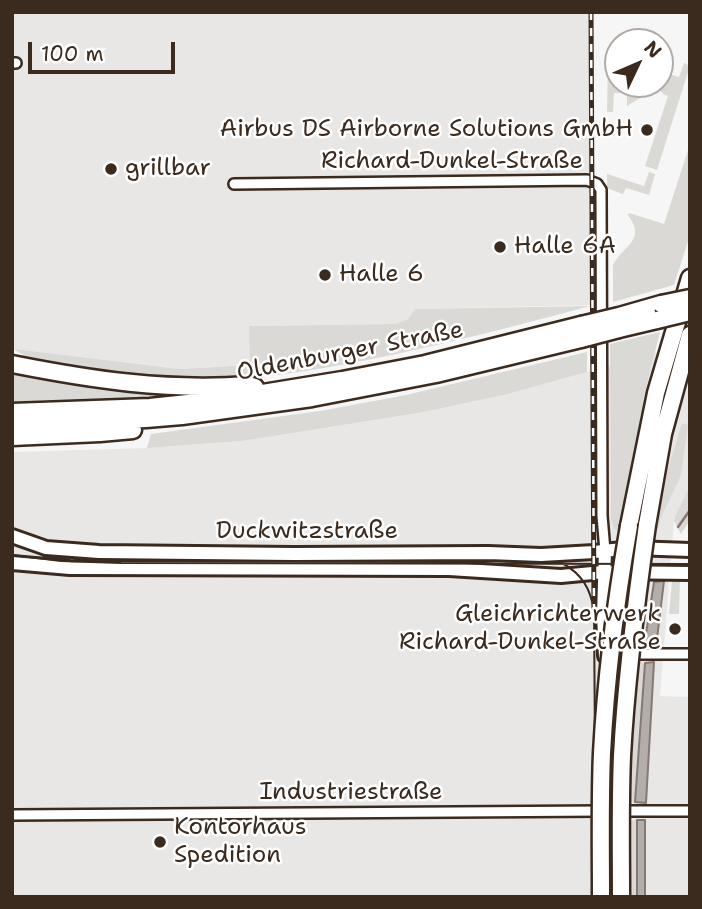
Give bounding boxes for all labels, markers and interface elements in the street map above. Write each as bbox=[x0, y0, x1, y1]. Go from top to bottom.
scale bar bbox=[32, 28, 178, 72]
north arrow bbox=[604, 28, 674, 98]
text: N bbox=[639, 35, 667, 64]
text: 100 m bbox=[41, 40, 104, 68]
place label: Airbus DS Airborne Solutions GmbH bbox=[220, 116, 633, 144]
marker: Airbus DS Airborne Solutions GmbH bbox=[639, 122, 655, 138]
street label: Richard-Dunkel-Straße bbox=[321, 148, 583, 176]
place label: grillbar bbox=[125, 155, 211, 183]
marker: grillbar bbox=[103, 161, 119, 177]
place label: Halle 6A bbox=[514, 233, 616, 261]
marker: Halle 6A bbox=[492, 239, 508, 255]
place label: Halle 6 bbox=[339, 261, 424, 289]
marker: Halle 6 bbox=[317, 267, 333, 283]
street label: Oldenburger Straße bbox=[234, 316, 466, 388]
street label: Duckwitzstraße bbox=[216, 518, 398, 546]
place label: Gleichrichterwerk Richard-Dunkel-Straße bbox=[399, 601, 661, 657]
marker: Gleichrichterwerk Richard-Dunkel-Straße bbox=[667, 621, 683, 637]
street label: Industriestraße bbox=[259, 779, 443, 807]
place label: Kontorhaus Spedition bbox=[174, 814, 307, 870]
marker: Kontorhaus Spedition bbox=[152, 834, 168, 850]

